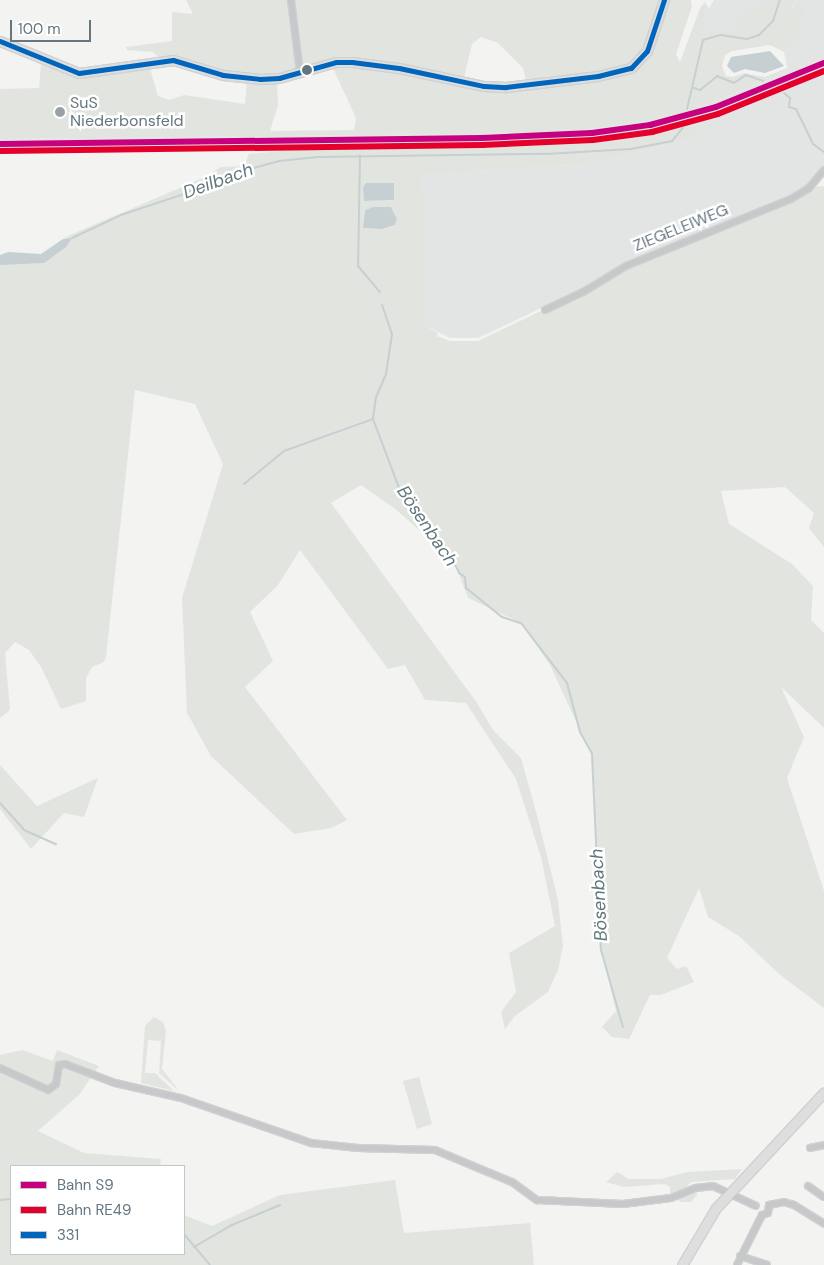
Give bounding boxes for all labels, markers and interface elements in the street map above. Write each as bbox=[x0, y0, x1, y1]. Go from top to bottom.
scale bar bbox=[12, 10, 94, 42]
text: 100 m bbox=[18, 19, 61, 39]
unlabelled marker bbox=[302, 65, 312, 75]
place label: SuS Niederbonsfeld bbox=[70, 93, 184, 131]
marker: SuS Niederbonsfeld bbox=[54, 106, 66, 118]
water label: Deilbach bbox=[180, 158, 256, 204]
street label: ZIEGELEIWEG bbox=[631, 200, 731, 256]
water label: Bösenbach bbox=[392, 482, 462, 570]
water label: Bösenbach bbox=[586, 848, 612, 942]
legend bbox=[10, 1165, 185, 1255]
text: Bahn S9 bbox=[57, 1175, 114, 1195]
text: Bahn RE49 bbox=[57, 1200, 131, 1220]
text: 331 bbox=[57, 1225, 79, 1245]

